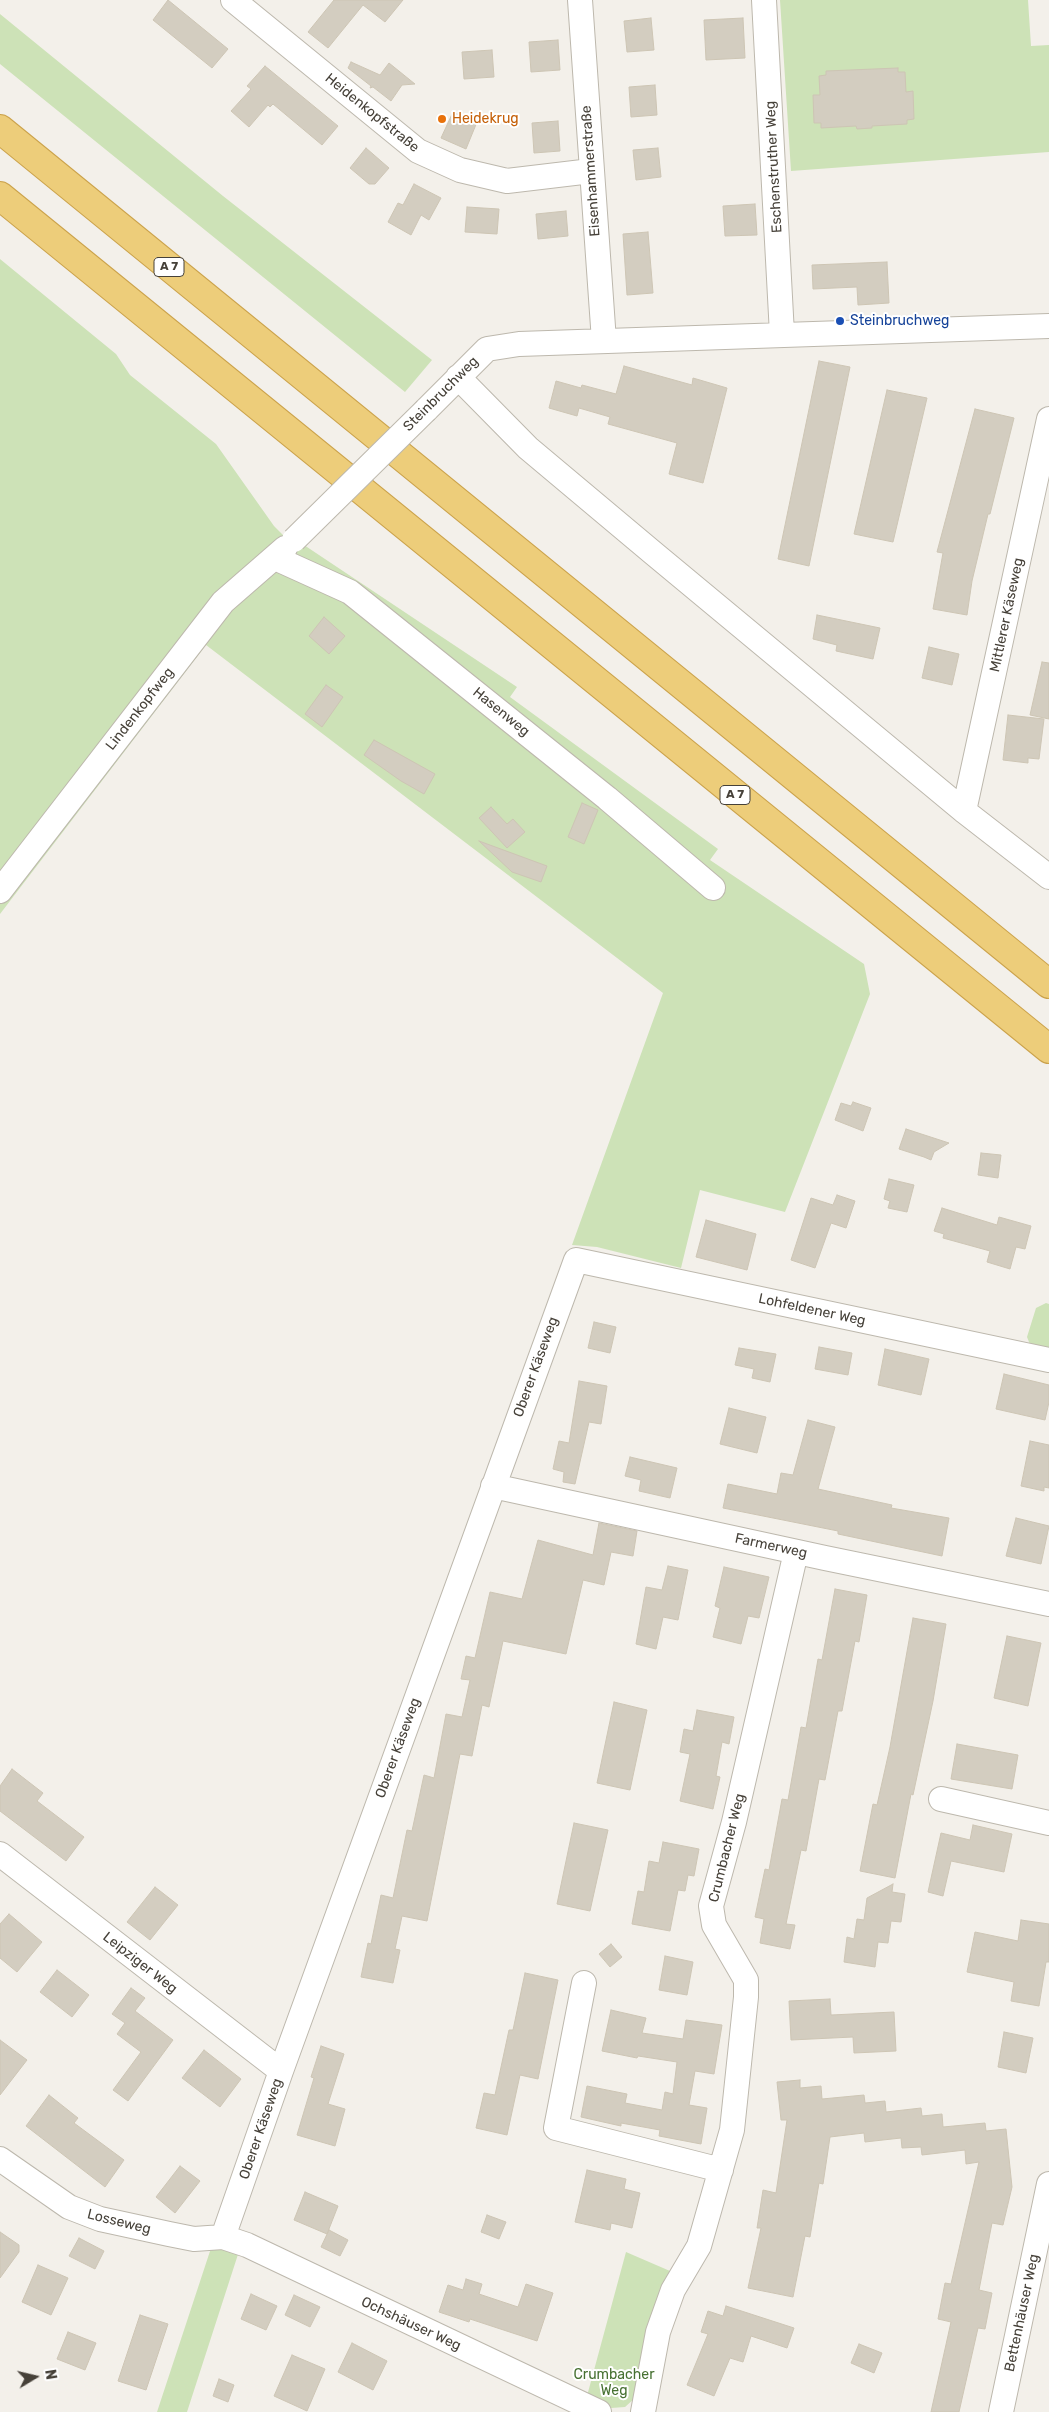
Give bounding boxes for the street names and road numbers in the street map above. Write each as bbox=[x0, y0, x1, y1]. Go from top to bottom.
street label: Heidenkopfstraße bbox=[322, 70, 422, 156]
street label: Eschenstruther Weg bbox=[762, 101, 786, 233]
street label: Eisenhammerstraße bbox=[578, 105, 604, 237]
road number: A 7 bbox=[154, 258, 184, 276]
street label: Steinbruchweg bbox=[400, 353, 482, 435]
street label: Mittlerer Käseweg bbox=[987, 556, 1027, 674]
street label: Lindenkopfweg bbox=[103, 664, 177, 754]
street label: Hasenweg bbox=[469, 684, 533, 740]
road number: A 7 bbox=[720, 786, 750, 804]
street label: Lohfeldener Weg bbox=[757, 1290, 867, 1330]
street label: Oberer Käseweg bbox=[510, 1315, 562, 1419]
street label: Farmerweg bbox=[733, 1530, 809, 1562]
street label: Oberer Käseweg bbox=[372, 1696, 424, 1800]
street label: Crumbacher Weg bbox=[705, 1792, 749, 1904]
street label: Leipziger Weg bbox=[99, 1929, 181, 1997]
street label: Oberer Käseweg bbox=[236, 2076, 286, 2182]
street label: Losseweg bbox=[85, 2206, 153, 2238]
street label: Bettenhäuser Weg bbox=[1001, 2253, 1043, 2373]
street label: Ochshäuser Weg bbox=[358, 2293, 464, 2355]

